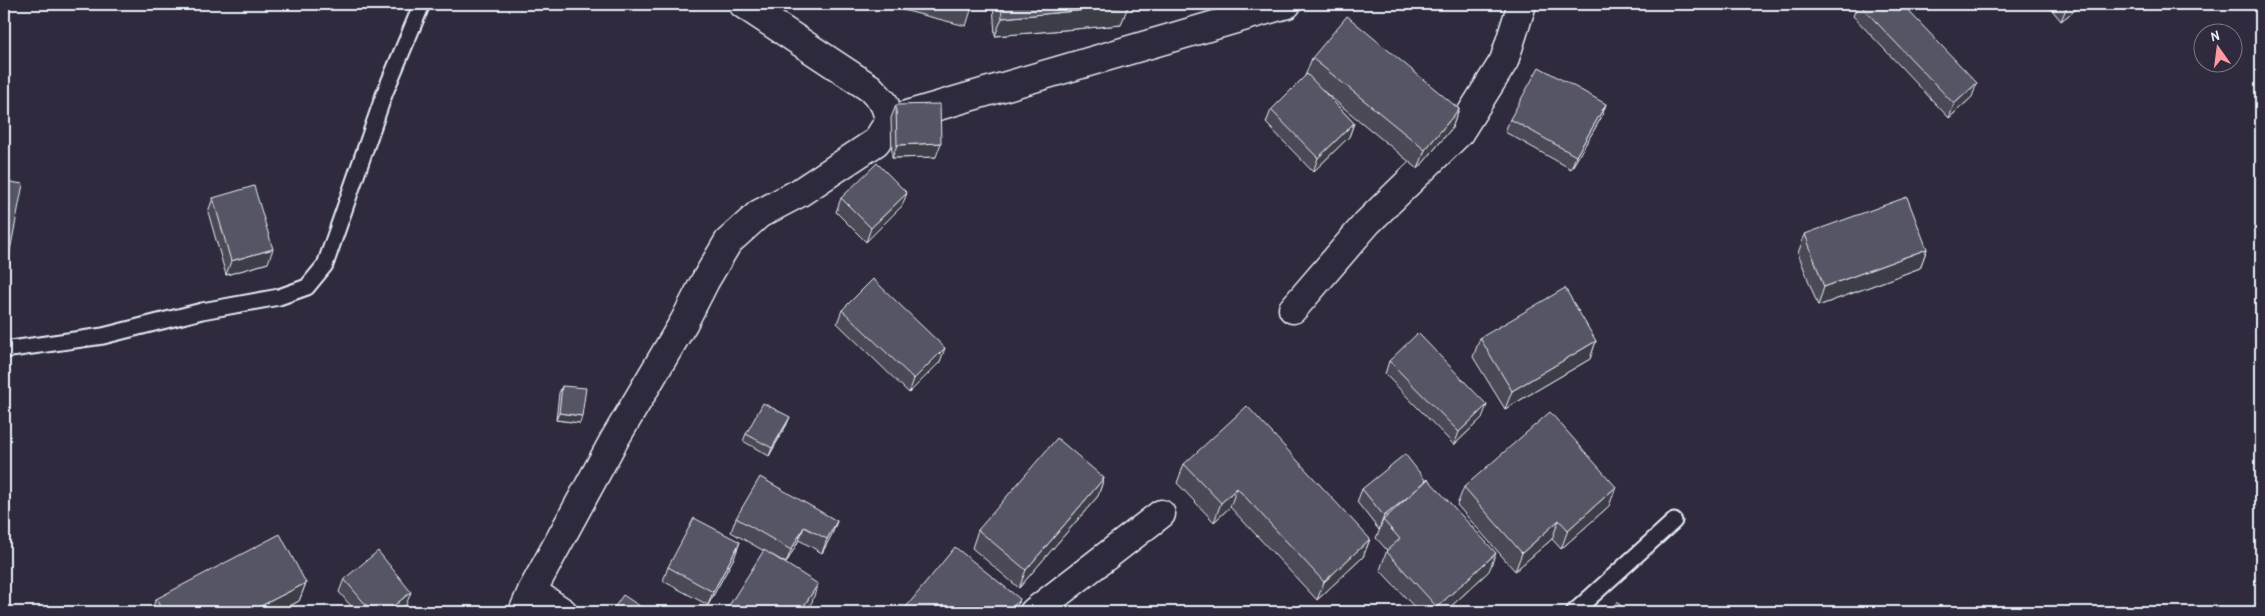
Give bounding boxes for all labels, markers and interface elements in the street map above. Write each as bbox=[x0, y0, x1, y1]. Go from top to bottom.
north arrow bbox=[2192, 22, 2242, 72]
text: N bbox=[2209, 25, 2221, 45]

